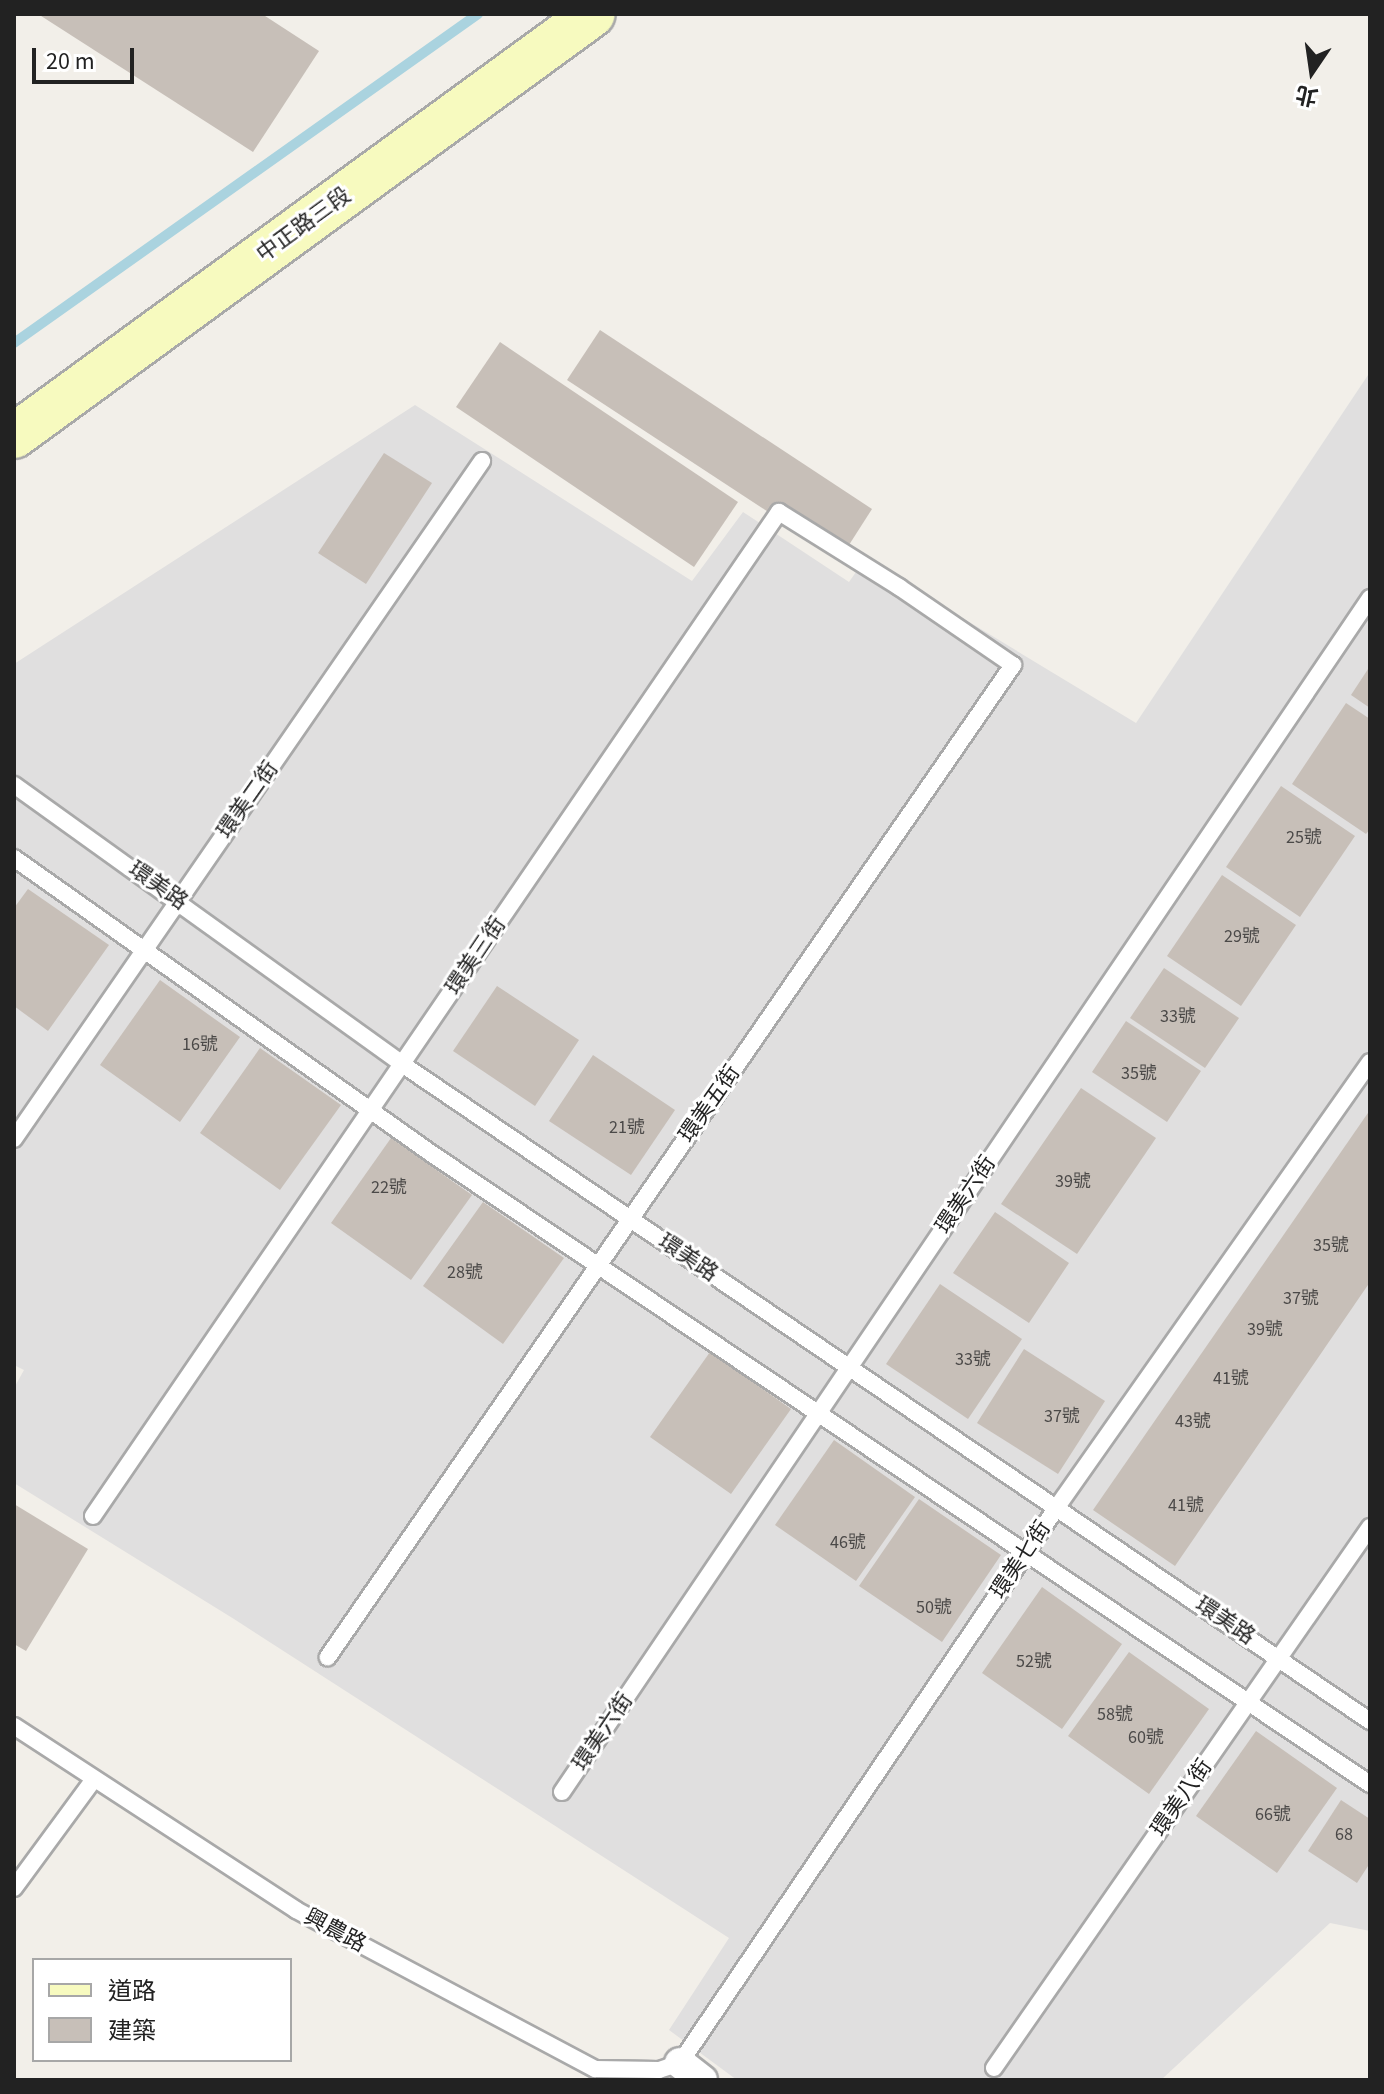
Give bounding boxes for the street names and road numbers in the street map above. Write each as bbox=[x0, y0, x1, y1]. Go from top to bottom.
street label: 中正路三段 bbox=[252, 182, 356, 268]
street label: 環美二街 bbox=[212, 756, 284, 844]
street label: 環美路 bbox=[123, 856, 193, 916]
street label: 環美三街 bbox=[440, 912, 512, 1000]
street label: 環美五街 bbox=[674, 1060, 746, 1148]
street label: 環美六街 bbox=[930, 1151, 1002, 1239]
street label: 環美路 bbox=[653, 1229, 723, 1287]
street label: 環美七街 bbox=[985, 1516, 1057, 1604]
street label: 環美路 bbox=[1190, 1592, 1260, 1650]
street label: 環美六街 bbox=[567, 1688, 639, 1776]
street label: 環美八街 bbox=[1146, 1754, 1218, 1842]
street label: 興農路 bbox=[300, 1904, 370, 1958]

